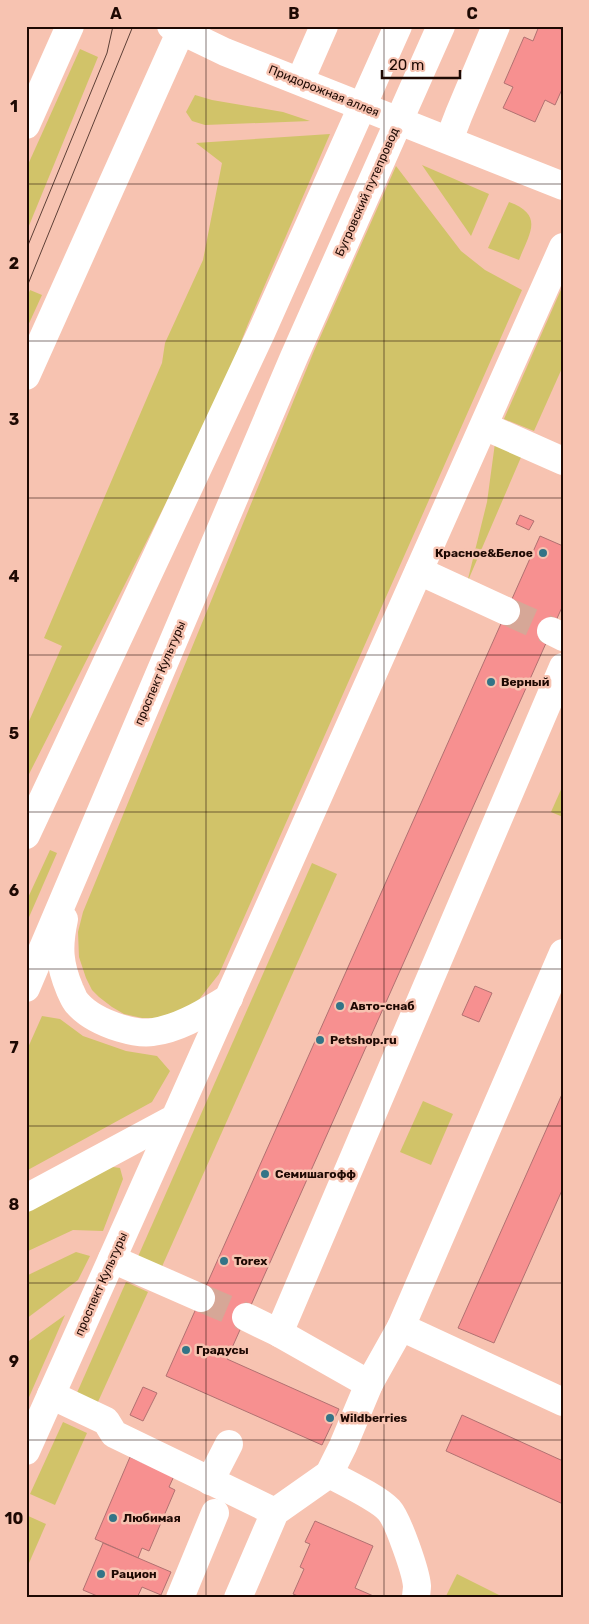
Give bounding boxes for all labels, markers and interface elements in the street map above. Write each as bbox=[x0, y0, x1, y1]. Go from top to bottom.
text: A bbox=[110, 4, 122, 23]
text: B bbox=[288, 4, 300, 23]
text: C bbox=[466, 4, 478, 23]
scale bar bbox=[382, 48, 459, 80]
text: 20 m bbox=[389, 56, 424, 74]
street label: Придорожная аллея bbox=[267, 62, 381, 120]
text: 1 bbox=[10, 97, 18, 116]
street label: Бугровский путепровод bbox=[332, 126, 402, 258]
text: 2 bbox=[9, 254, 19, 273]
text: 3 bbox=[9, 410, 19, 429]
place label: Красное&Белое bbox=[435, 546, 533, 560]
marker: Красное&Белое bbox=[537, 547, 549, 559]
text: 4 bbox=[9, 567, 20, 586]
street label: проспект Культуры bbox=[132, 619, 188, 727]
place label: Верный bbox=[501, 675, 550, 689]
marker: Верный bbox=[485, 676, 497, 688]
text: 5 bbox=[9, 724, 19, 743]
text: 6 bbox=[9, 881, 19, 900]
place label: Авто-снаб bbox=[350, 999, 415, 1013]
marker: Авто-снаб bbox=[334, 1000, 346, 1012]
place label: Petshop.ru bbox=[330, 1033, 397, 1047]
marker: Petshop.ru bbox=[314, 1034, 326, 1046]
text: 7 bbox=[9, 1038, 19, 1057]
place label: Семишагофф bbox=[275, 1167, 356, 1181]
marker: Семишагофф bbox=[259, 1168, 271, 1180]
text: 8 bbox=[9, 1195, 20, 1214]
street label: проспект Культуры bbox=[72, 1230, 130, 1338]
place label: Torex bbox=[234, 1254, 267, 1268]
marker: Torex bbox=[218, 1255, 230, 1267]
place label: Градусы bbox=[196, 1343, 249, 1357]
marker: Градусы bbox=[180, 1344, 192, 1356]
text: 9 bbox=[9, 1352, 19, 1371]
place label: Wildberries bbox=[340, 1411, 408, 1425]
marker: Wildberries bbox=[324, 1412, 336, 1424]
text: 10 bbox=[5, 1509, 24, 1528]
place label: Любимая bbox=[123, 1511, 181, 1525]
marker: Любимая bbox=[107, 1512, 119, 1524]
place label: Рацион bbox=[111, 1567, 157, 1581]
marker: Рацион bbox=[95, 1568, 107, 1580]

